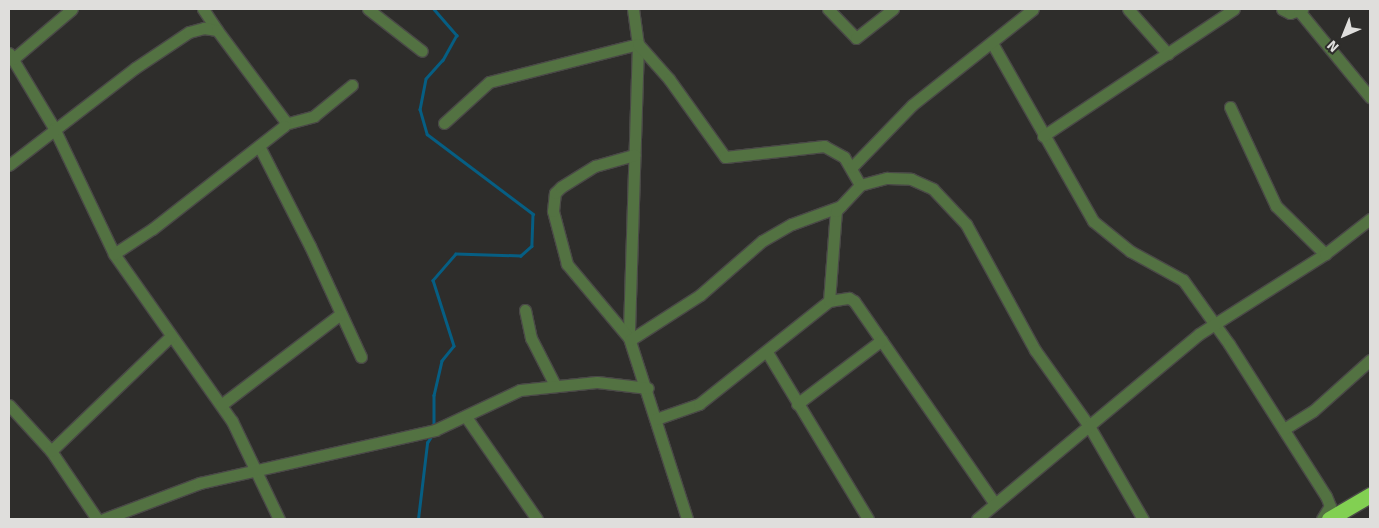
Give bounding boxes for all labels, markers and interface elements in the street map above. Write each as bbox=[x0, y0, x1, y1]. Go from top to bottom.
north arrow bbox=[1319, 10, 1369, 60]
text: N bbox=[1324, 37, 1343, 56]

